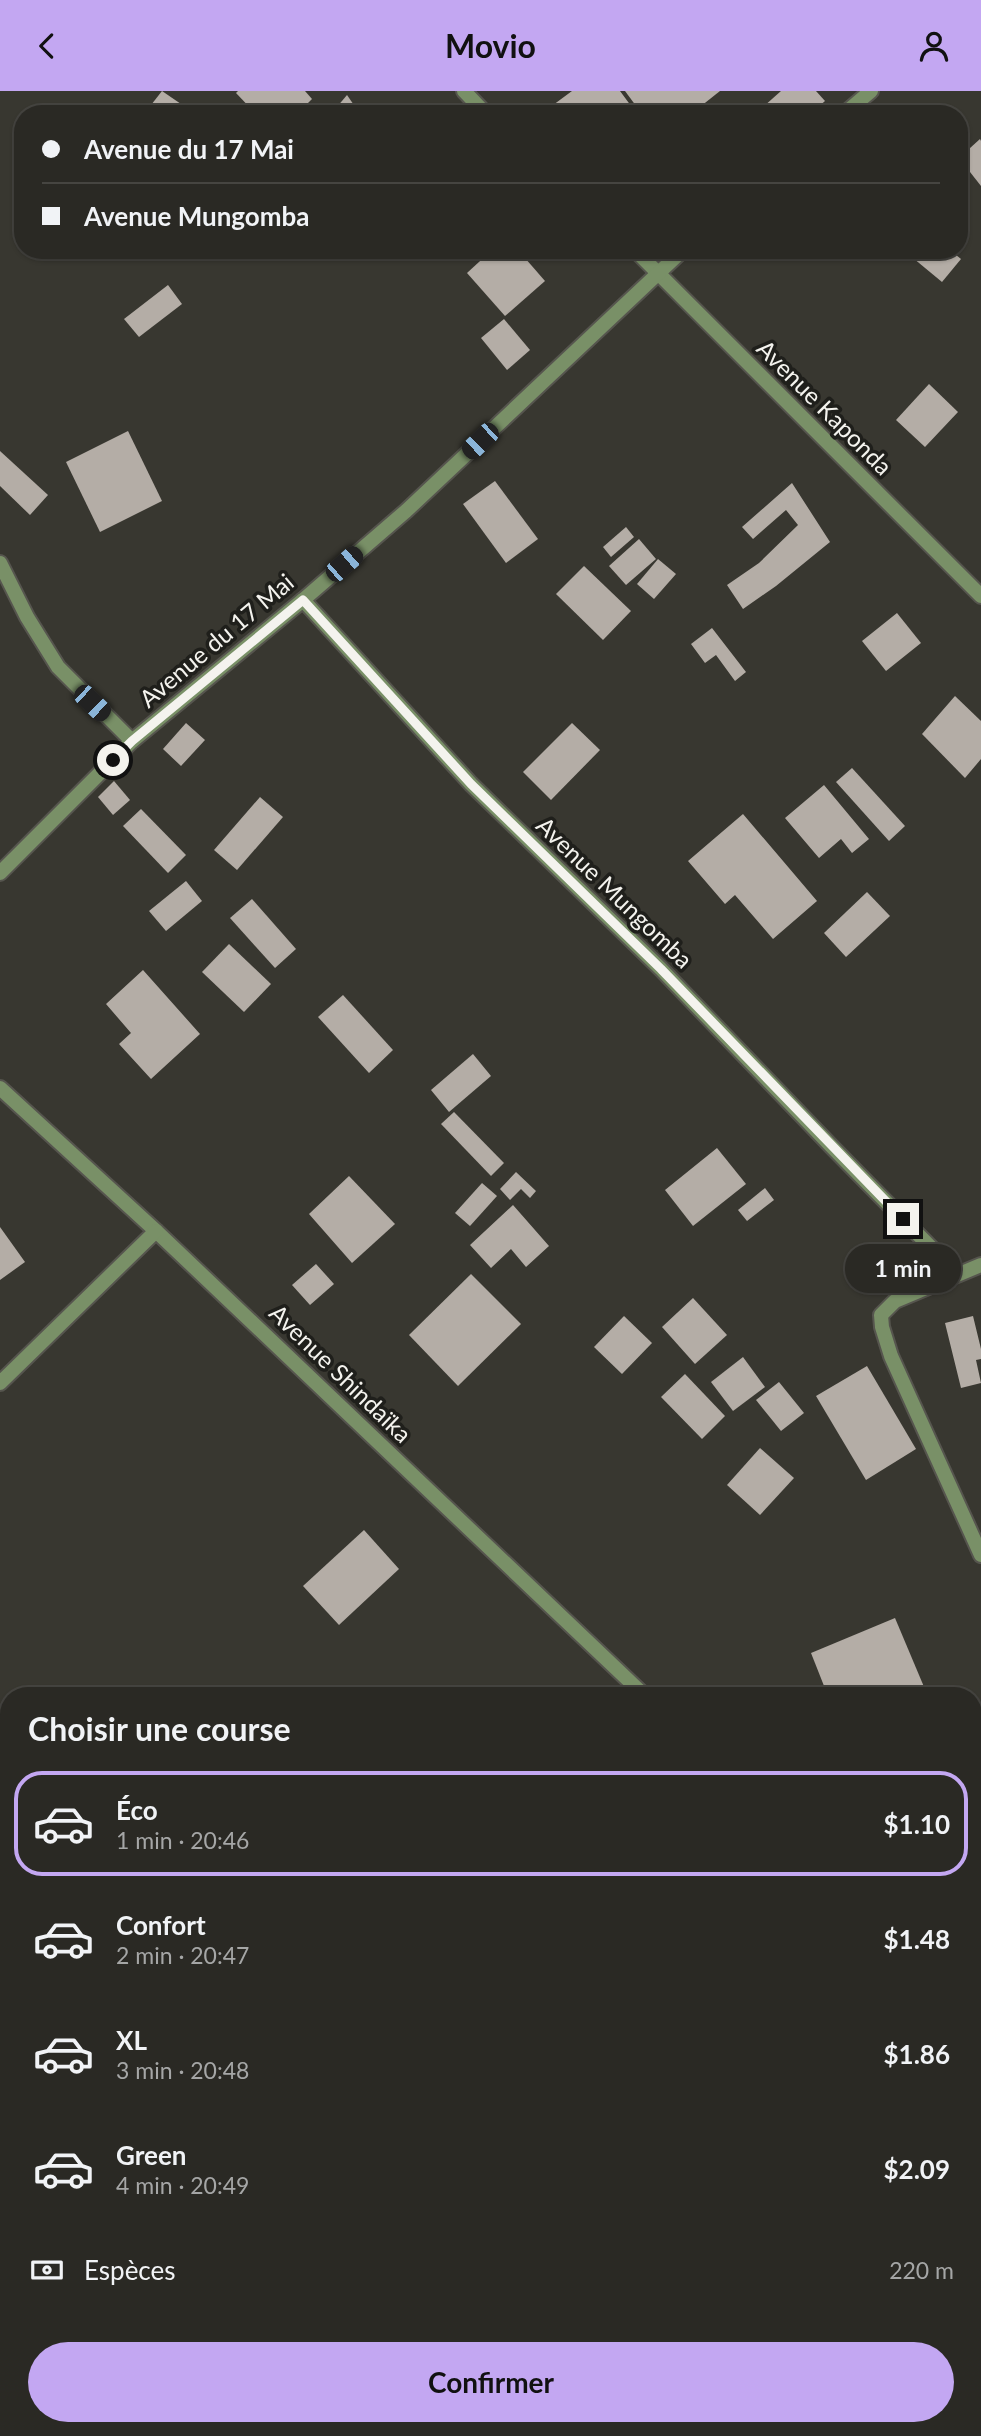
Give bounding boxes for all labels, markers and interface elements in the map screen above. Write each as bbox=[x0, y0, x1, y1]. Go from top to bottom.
text: Movio bbox=[445, 26, 536, 65]
icon: back bbox=[28, 27, 66, 65]
icon: person bbox=[915, 27, 953, 65]
text: Avenue du 17 Mai bbox=[84, 133, 294, 165]
text: Avenue Mungomba bbox=[84, 200, 310, 232]
street label: Avenue Kaponda bbox=[751, 333, 899, 481]
car bbox=[458, 419, 503, 463]
car bbox=[322, 542, 367, 586]
street label: Avenue du 17 Mai bbox=[133, 567, 299, 713]
car bbox=[70, 681, 115, 725]
route start bbox=[97, 744, 129, 776]
street label: Avenue Mungomba bbox=[531, 810, 699, 974]
route end bbox=[887, 1203, 919, 1235]
callout: 1 min bbox=[845, 1243, 961, 1293]
text: 1 min bbox=[874, 1254, 932, 1282]
street label: Avenue Shindaïka bbox=[264, 1298, 418, 1448]
text: Choisir une course bbox=[28, 1709, 291, 1748]
icon: car bbox=[32, 1792, 95, 1855]
text: Éco bbox=[116, 1794, 158, 1826]
text: $1.10 bbox=[884, 1808, 950, 1840]
text: 1 min · 20:46 bbox=[116, 1826, 249, 1854]
icon: car bbox=[32, 1907, 95, 1970]
text: Confort bbox=[116, 1909, 206, 1941]
text: $1.48 bbox=[884, 1923, 950, 1955]
text: 2 min · 20:47 bbox=[116, 1941, 249, 1969]
icon: car bbox=[32, 2022, 95, 2085]
text: XL bbox=[116, 2024, 147, 2056]
text: $1.86 bbox=[884, 2038, 950, 2070]
text: 3 min · 20:48 bbox=[116, 2056, 249, 2084]
icon: car bbox=[32, 2137, 95, 2200]
text: Green bbox=[116, 2139, 186, 2171]
text: $2.09 bbox=[884, 2153, 950, 2185]
text: 4 min · 20:49 bbox=[116, 2171, 249, 2199]
icon: cash bbox=[28, 2251, 66, 2289]
text: Espèces bbox=[84, 2254, 176, 2286]
text: 220 m bbox=[889, 2256, 954, 2284]
button: Confirmer bbox=[28, 2342, 954, 2422]

